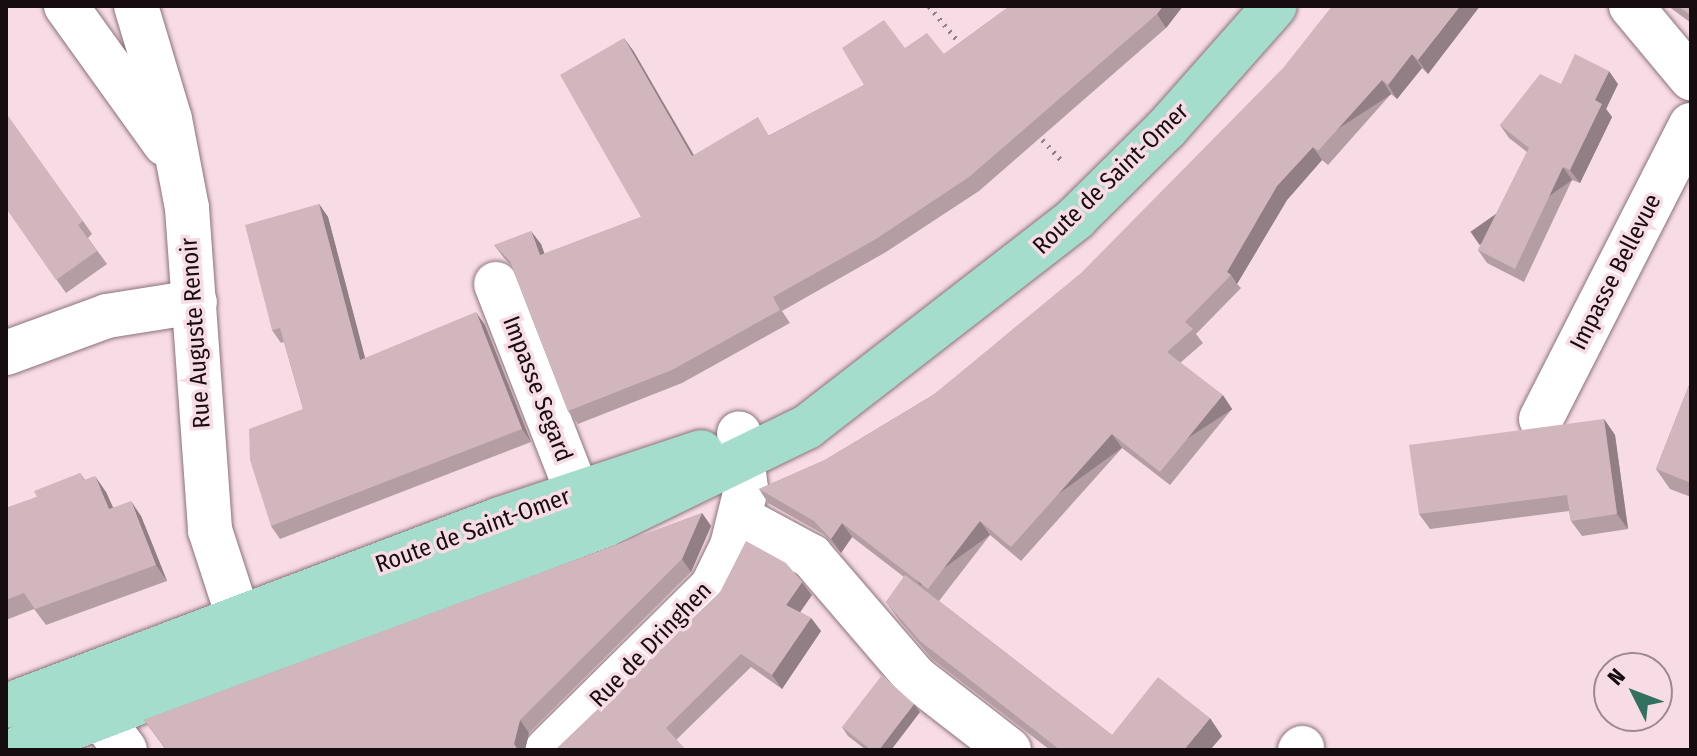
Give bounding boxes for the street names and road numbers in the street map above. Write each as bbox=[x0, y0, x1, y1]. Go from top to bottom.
street label: Route de Saint-Omer bbox=[1027, 97, 1195, 261]
street label: Impasse Bellevue bbox=[1564, 189, 1668, 355]
street label: Rue Auguste Renoir bbox=[175, 237, 217, 429]
street label: Impasse Segard bbox=[496, 312, 578, 466]
street label: Route de Saint-Omer bbox=[372, 482, 574, 580]
street label: Rue de Dringhen bbox=[584, 576, 718, 714]

